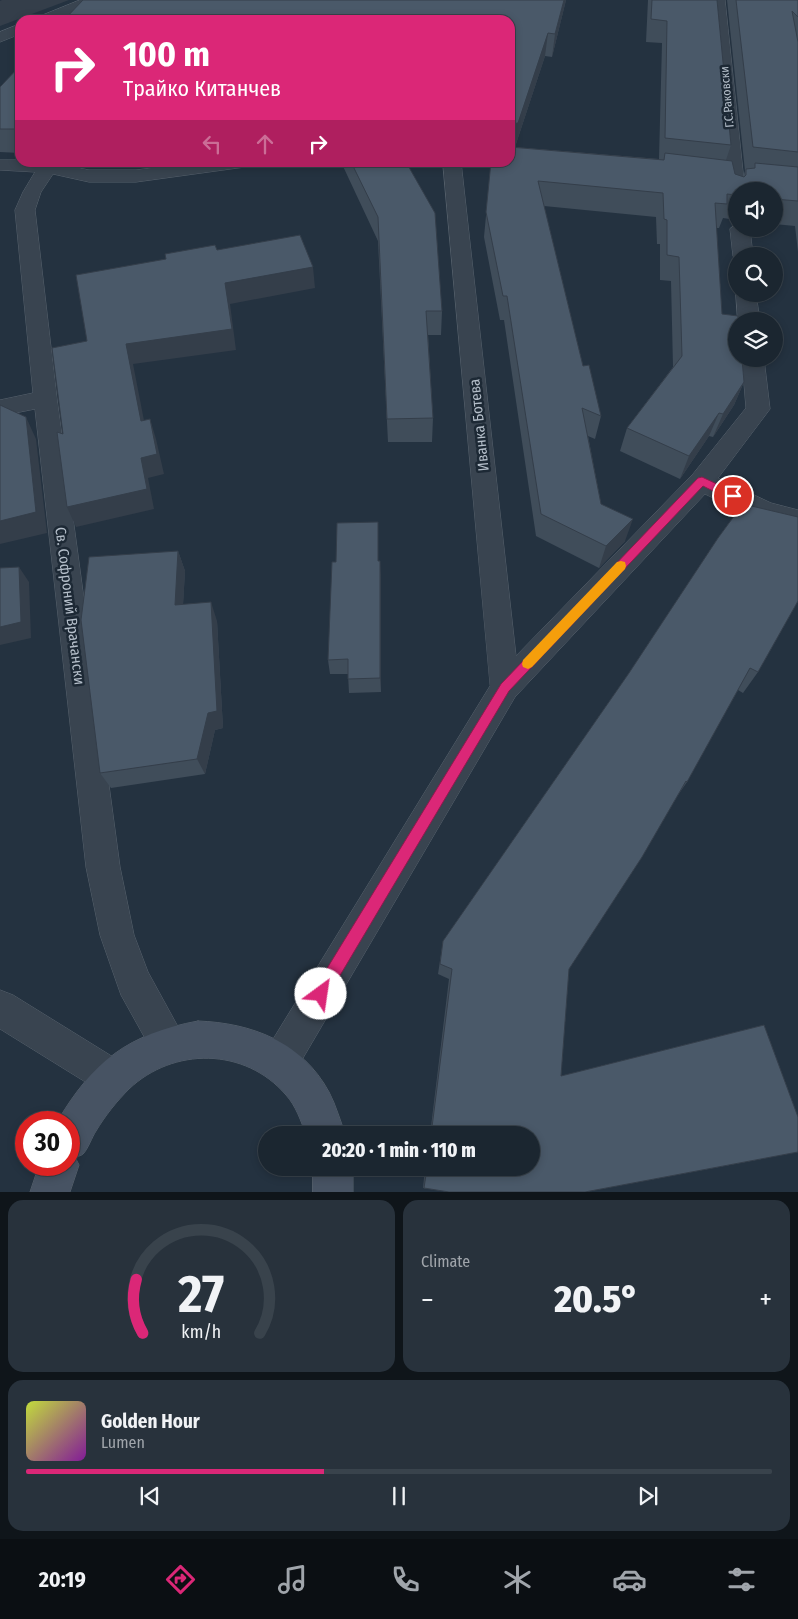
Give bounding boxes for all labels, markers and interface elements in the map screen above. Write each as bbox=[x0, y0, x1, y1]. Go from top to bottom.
text: 100 m bbox=[123, 33, 210, 75]
icon: right bbox=[40, 35, 105, 100]
street label: Г.С.Раковски bbox=[717, 66, 737, 128]
text: Трайко Китанчев bbox=[123, 75, 281, 102]
icon: left bbox=[198, 130, 226, 158]
icon: ahead bbox=[251, 130, 279, 158]
icon: right bbox=[304, 130, 332, 158]
map controls bbox=[728, 182, 783, 367]
button: sound bbox=[728, 182, 783, 237]
button: search bbox=[728, 247, 783, 302]
button: layers bbox=[728, 312, 783, 367]
street label: Иванка Ботева bbox=[465, 378, 493, 472]
pin bbox=[712, 475, 754, 517]
icon: arrive bbox=[719, 482, 747, 510]
street label: Св. Софроний Врачански bbox=[51, 526, 89, 686]
position arrow bbox=[294, 967, 346, 1019]
speed limit sign: 30 bbox=[15, 1111, 80, 1176]
text: 20:20 · 1 min · 110 m bbox=[322, 1139, 476, 1162]
text: Climate bbox=[421, 1252, 470, 1271]
text: 27 bbox=[178, 1263, 224, 1326]
text: 20.5° bbox=[554, 1276, 639, 1322]
text: − bbox=[421, 1283, 434, 1316]
text: + bbox=[759, 1283, 772, 1316]
text: km/h bbox=[182, 1321, 221, 1343]
text: Golden Hour bbox=[101, 1410, 200, 1433]
text: Lumen bbox=[101, 1433, 145, 1452]
icon: previous bbox=[136, 1482, 164, 1510]
icon: pause bbox=[385, 1482, 413, 1510]
icon: next bbox=[634, 1482, 662, 1510]
icon: directions bbox=[163, 1562, 198, 1597]
icon: music bbox=[275, 1562, 310, 1597]
icon: phone bbox=[388, 1562, 423, 1597]
icon: climate bbox=[500, 1562, 535, 1597]
icon: car bbox=[612, 1562, 647, 1597]
icon: filters bbox=[724, 1562, 759, 1597]
text: 20:19 bbox=[39, 1566, 86, 1593]

